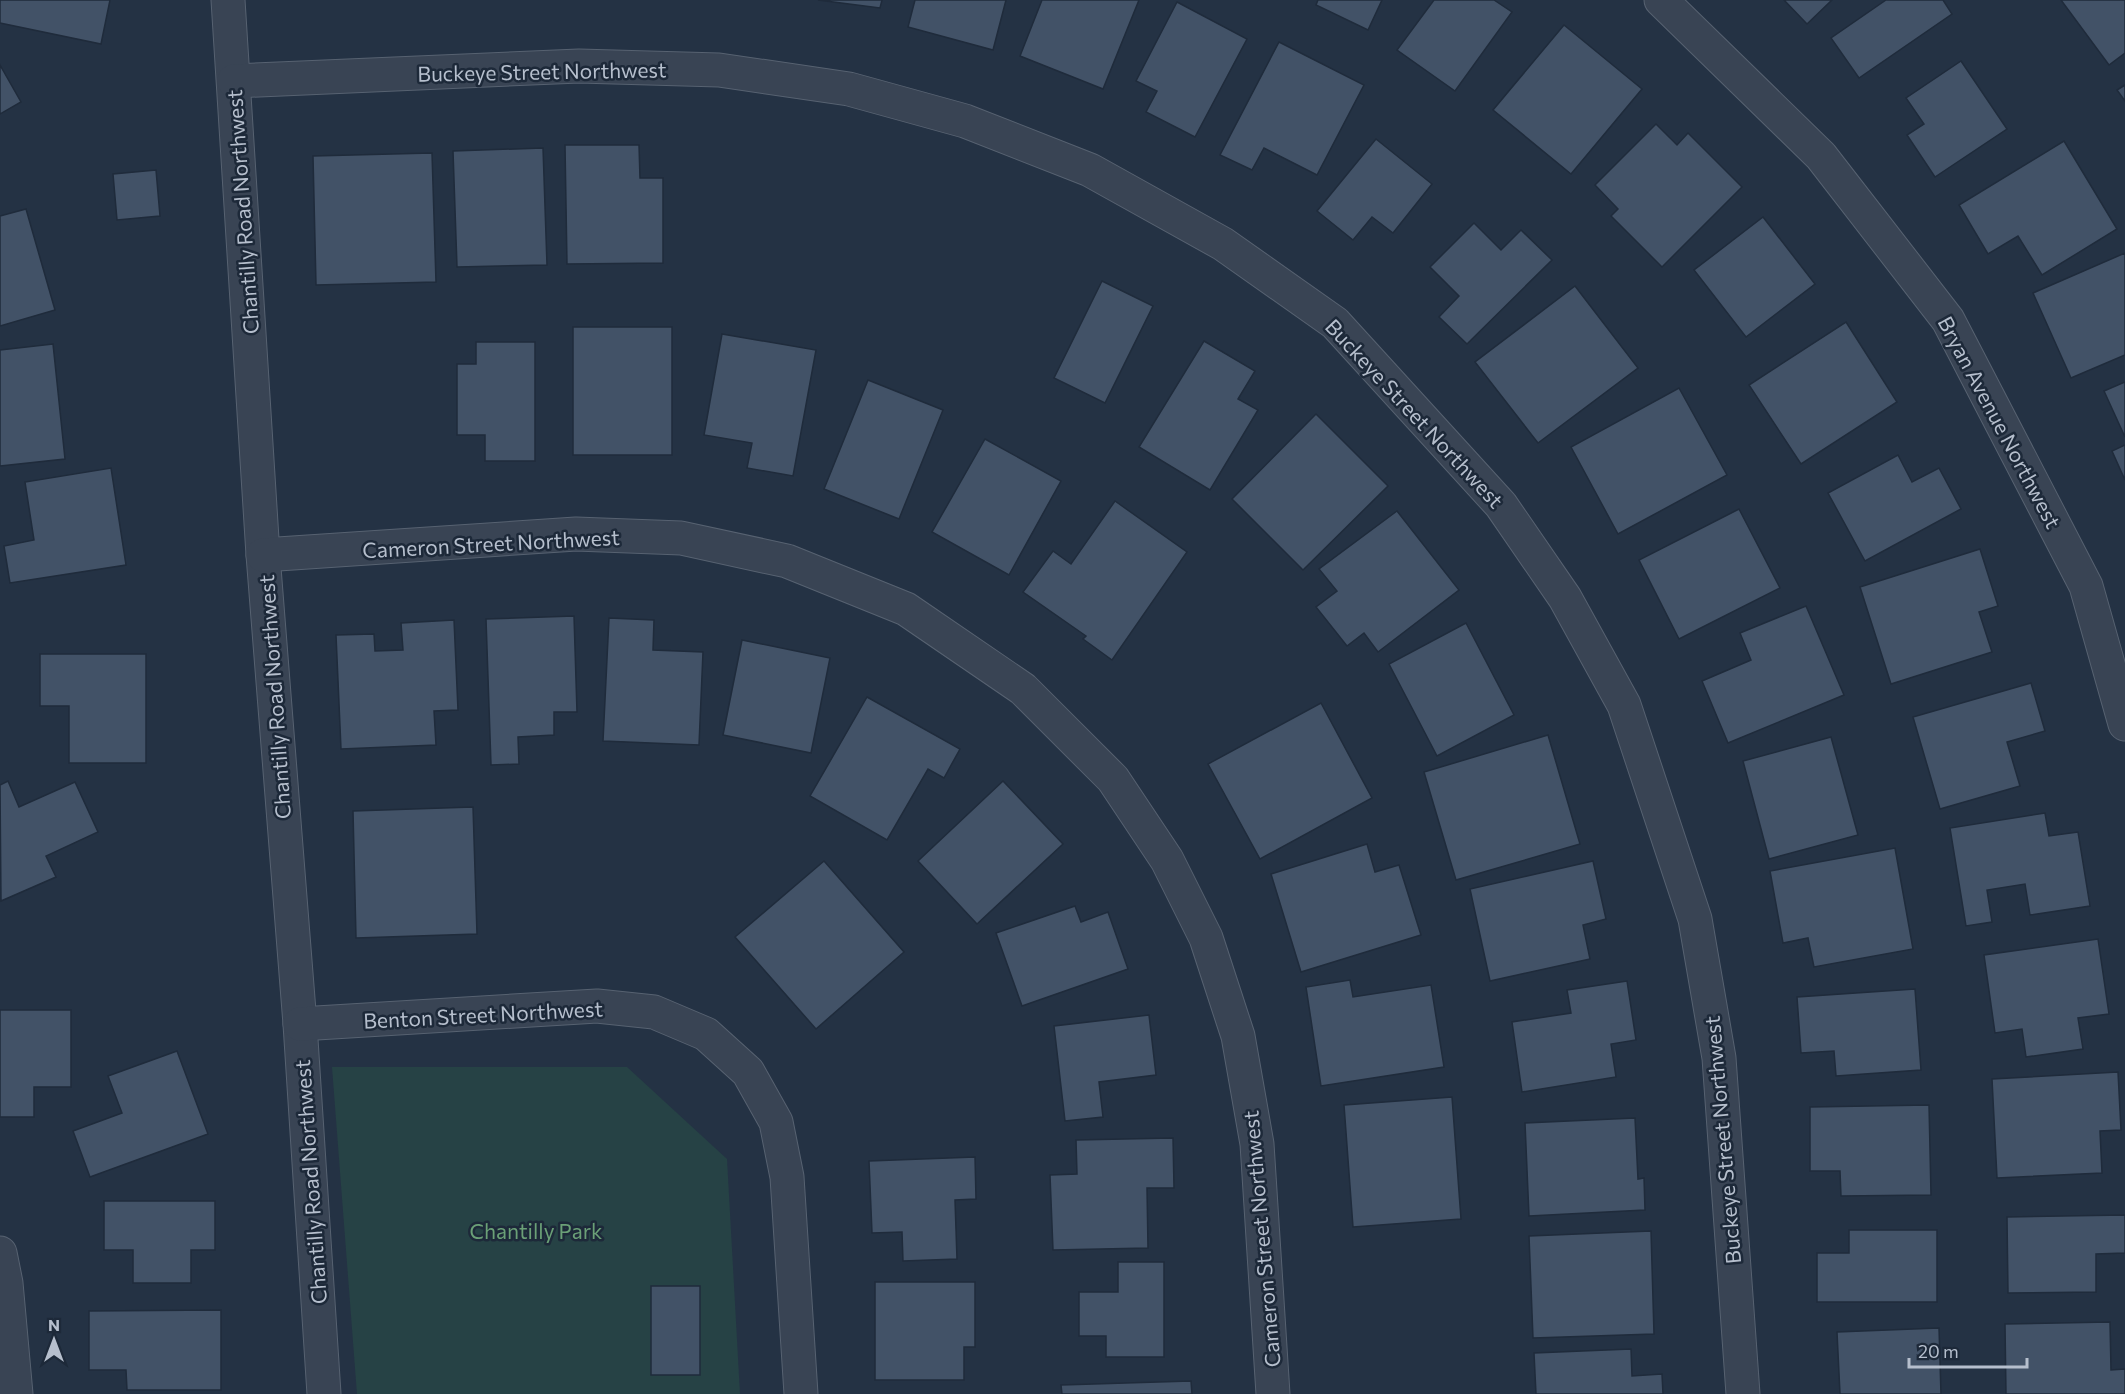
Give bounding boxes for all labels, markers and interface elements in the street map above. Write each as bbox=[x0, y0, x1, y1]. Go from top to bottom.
street label: Buckeye Street Northwest bbox=[417, 56, 667, 86]
street label: Chantilly Road Northwest bbox=[221, 89, 263, 335]
street label: Bryan Avenue Northwest bbox=[1933, 312, 2067, 532]
street label: Buckeye Street Northwest bbox=[1321, 313, 1509, 513]
street label: Cameron Street Northwest bbox=[362, 524, 620, 562]
street label: Chantilly Road Northwest bbox=[253, 574, 295, 820]
street label: Benton Street Northwest bbox=[363, 995, 603, 1033]
street label: Buckeye Street Northwest bbox=[1699, 1015, 1745, 1265]
street label: Chantilly Road Northwest bbox=[289, 1059, 331, 1305]
street label: Cameron Street Northwest bbox=[1237, 1110, 1285, 1368]
park label: Chantilly Park bbox=[470, 1218, 602, 1243]
north arrow bbox=[24, 1310, 84, 1370]
text: N bbox=[48, 1315, 60, 1334]
scale bar bbox=[1909, 1331, 2028, 1369]
text: 20 m bbox=[1918, 1340, 1959, 1362]

